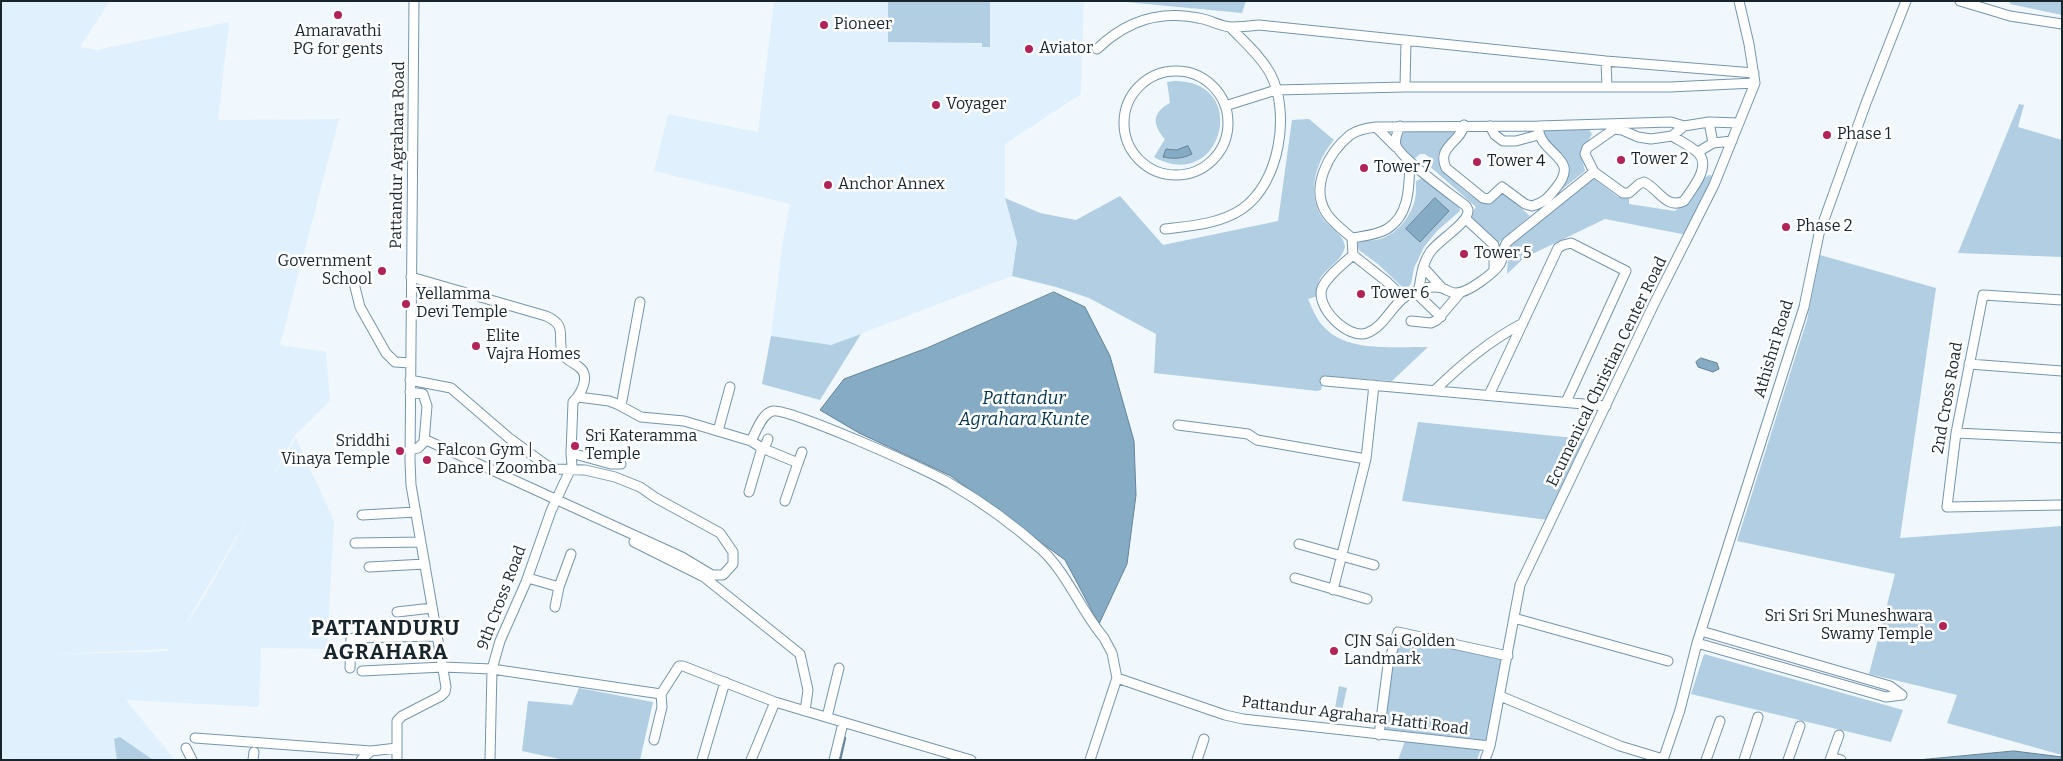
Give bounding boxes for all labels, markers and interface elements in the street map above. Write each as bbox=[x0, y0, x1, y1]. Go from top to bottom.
marker: Amaravathi PG for gents bbox=[332, 9, 344, 21]
place label: Pioneer bbox=[834, 15, 892, 35]
marker: Pioneer bbox=[818, 19, 830, 31]
place label: Amaravathi PG for gents bbox=[293, 22, 383, 60]
place label: Aviator bbox=[1039, 39, 1093, 59]
marker: Aviator bbox=[1023, 43, 1035, 55]
street label: Pattandur Agrahara Road bbox=[387, 61, 409, 249]
place label: Voyager bbox=[946, 95, 1006, 115]
marker: Voyager bbox=[930, 99, 942, 111]
place label: Phase 1 bbox=[1837, 125, 1891, 145]
marker: Phase 1 bbox=[1821, 129, 1833, 141]
place label: Tower 2 bbox=[1631, 150, 1689, 170]
place label: Tower 4 bbox=[1487, 152, 1545, 172]
marker: Tower 2 bbox=[1615, 154, 1627, 166]
marker: Tower 4 bbox=[1471, 156, 1483, 168]
place label: Tower 7 bbox=[1374, 158, 1431, 178]
marker: Tower 7 bbox=[1358, 162, 1370, 174]
place label: Anchor Annex bbox=[838, 175, 945, 195]
marker: Anchor Annex bbox=[822, 179, 834, 191]
place label: Phase 2 bbox=[1796, 217, 1852, 237]
marker: Phase 2 bbox=[1780, 221, 1792, 233]
place label: Tower 5 bbox=[1474, 244, 1532, 264]
marker: Tower 5 bbox=[1458, 248, 1470, 260]
place label: Government School bbox=[278, 252, 372, 290]
street label: Ecumenical Christian Center Road bbox=[1543, 254, 1671, 490]
marker: Government School bbox=[376, 265, 388, 277]
place label: Tower 6 bbox=[1371, 284, 1429, 304]
place label: Yellamma Devi Temple bbox=[416, 285, 508, 323]
marker: Tower 6 bbox=[1355, 288, 1367, 300]
marker: Yellamma Devi Temple bbox=[400, 298, 412, 310]
street label: Athishri Road bbox=[1750, 298, 1798, 400]
place label: Elite Vajra Homes bbox=[486, 327, 581, 365]
marker: Elite Vajra Homes bbox=[470, 340, 482, 352]
street label: 2nd Cross Road bbox=[1929, 340, 1967, 456]
water label: Pattandur Agrahara Kunte bbox=[959, 388, 1089, 430]
place label: Sri Kateramma Temple bbox=[585, 427, 697, 465]
place label: Sriddhi Vinaya Temple bbox=[281, 432, 390, 470]
marker: Sri Kateramma Temple bbox=[569, 440, 581, 452]
place label: Falcon Gym | Dance | Zoomba bbox=[437, 441, 557, 479]
marker: Sriddhi Vinaya Temple bbox=[394, 445, 406, 457]
marker: Falcon Gym | Dance | Zoomba bbox=[421, 454, 433, 466]
street label: 9th Cross Road bbox=[473, 543, 531, 653]
place label: Sri Sri Sri Muneshwara Swamy Temple bbox=[1764, 607, 1933, 645]
district label: PATTANDURU AGRAHARA bbox=[310, 616, 462, 666]
marker: Sri Sri Sri Muneshwara Swamy Temple bbox=[1937, 620, 1949, 632]
place label: CJN Sai Golden Landmark bbox=[1344, 632, 1455, 670]
marker: CJN Sai Golden Landmark bbox=[1328, 645, 1340, 657]
street label: Pattandur Agrahara Hatti Road bbox=[1240, 693, 1470, 739]

